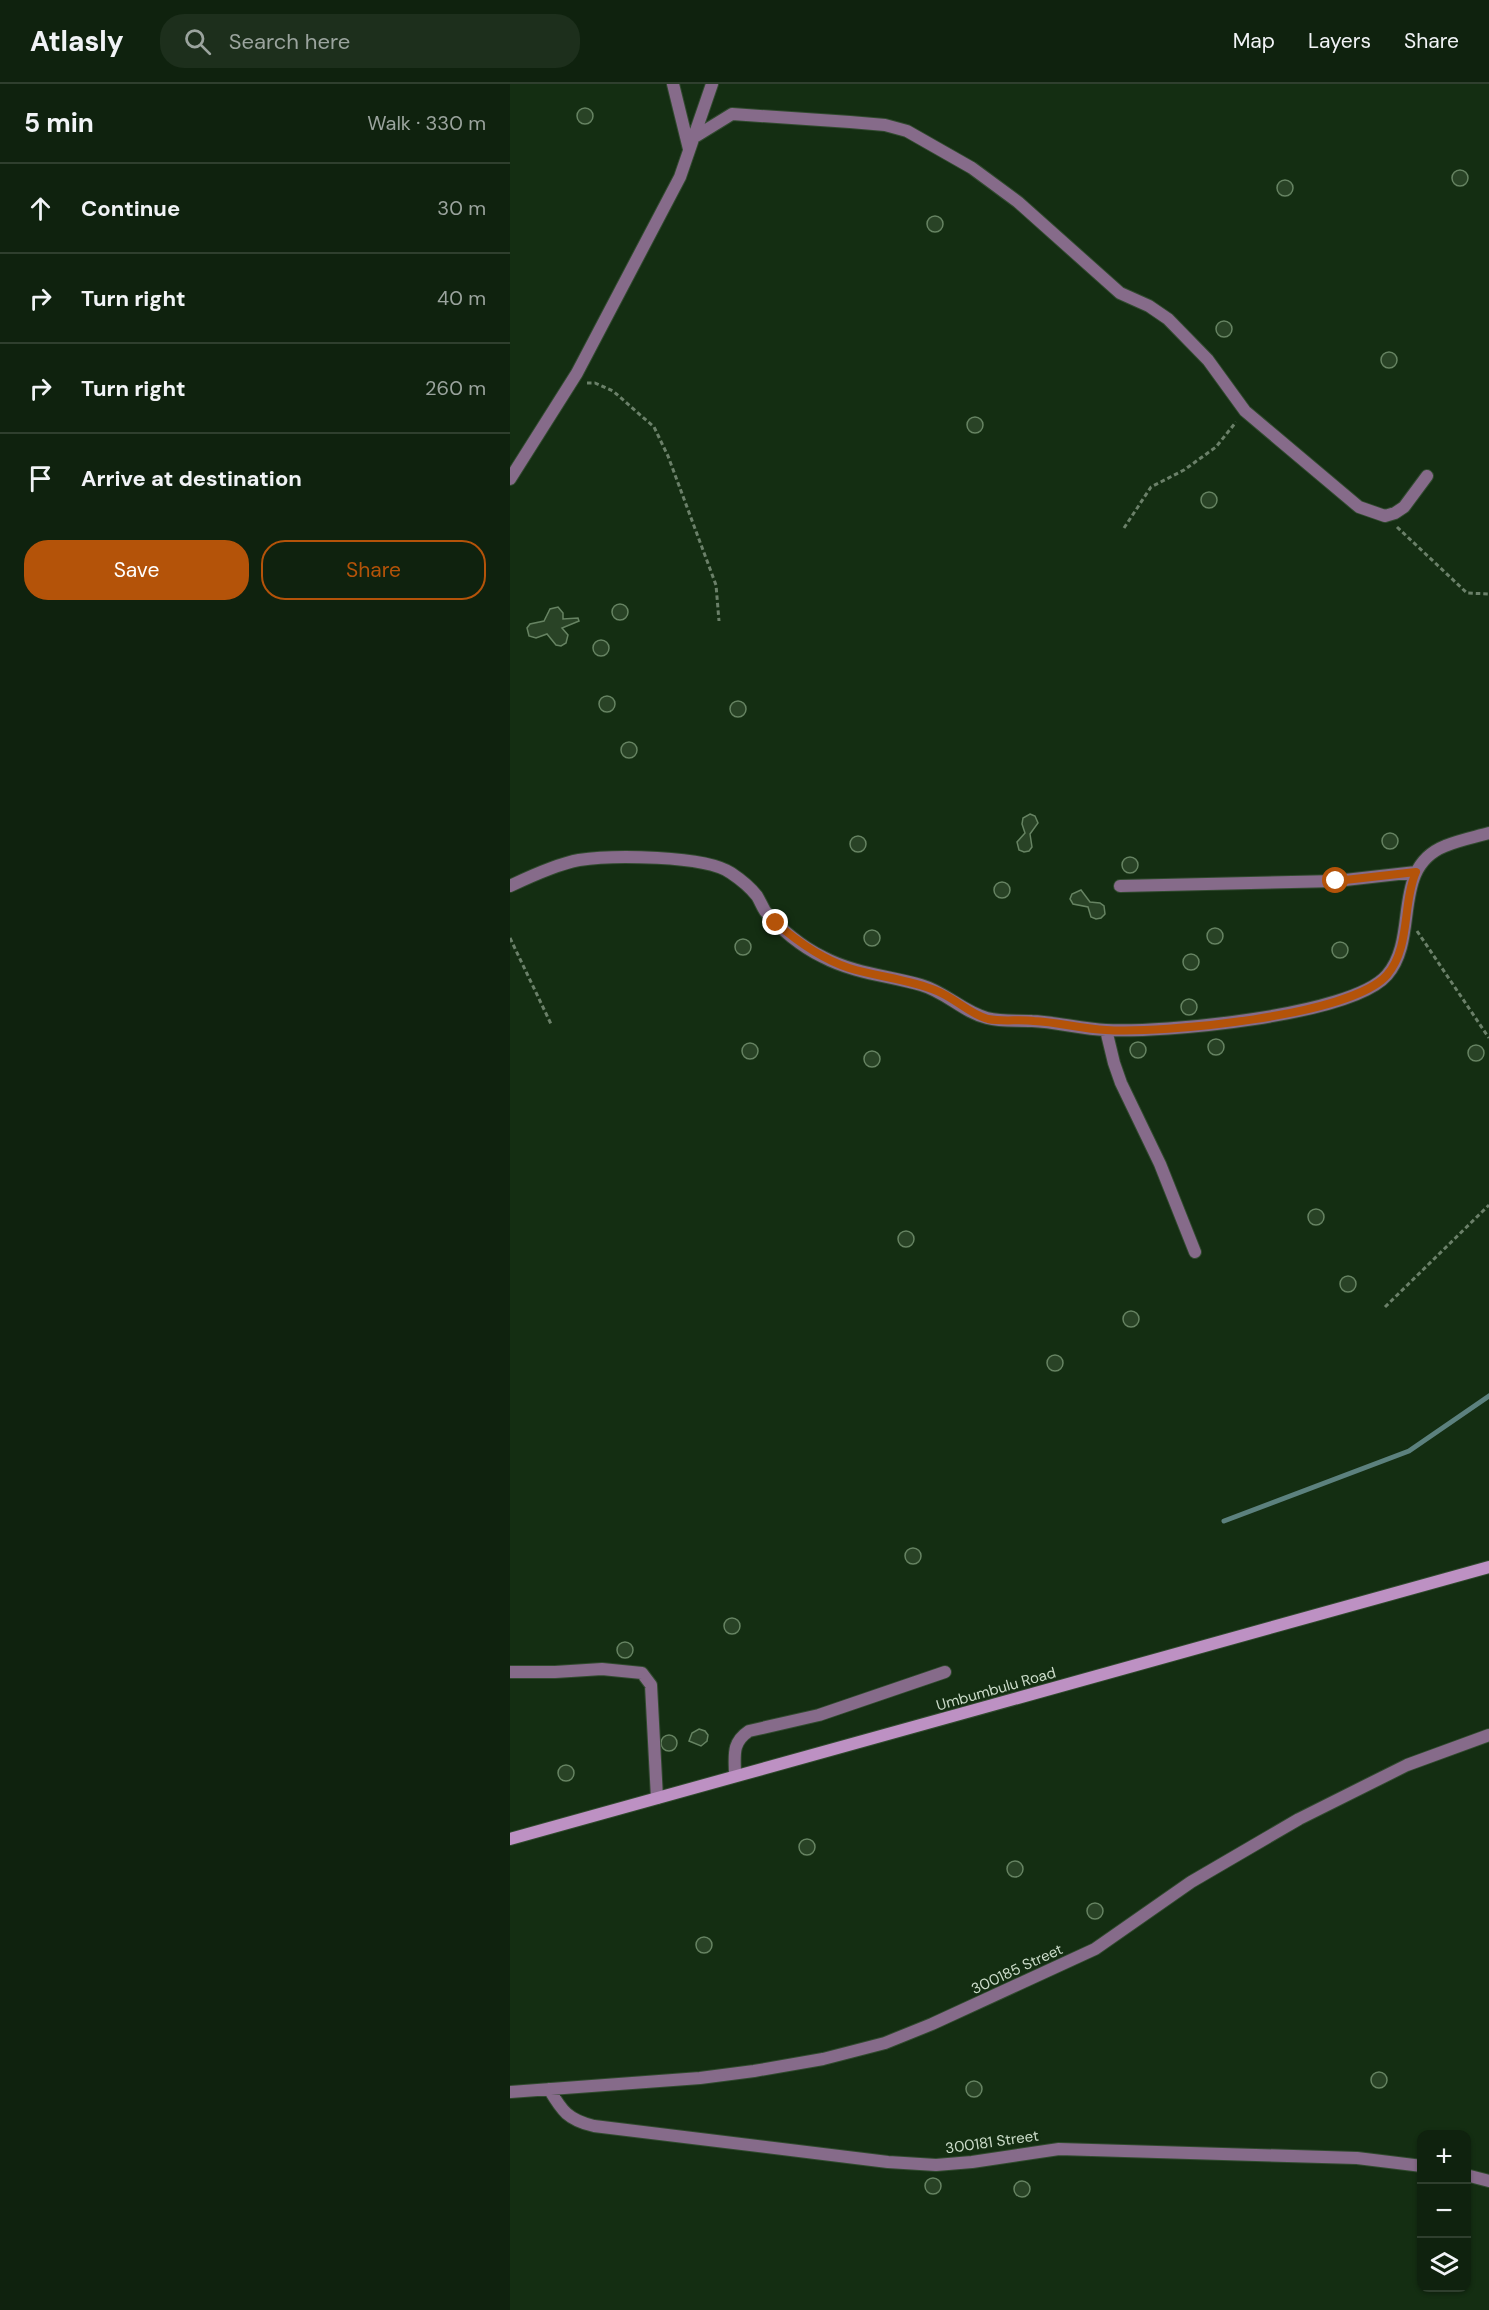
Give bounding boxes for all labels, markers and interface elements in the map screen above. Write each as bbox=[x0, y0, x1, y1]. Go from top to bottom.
search box bbox=[160, 14, 580, 68]
text: Atlasly bbox=[30, 23, 124, 60]
icon: search bbox=[181, 25, 214, 58]
text: Search here bbox=[229, 27, 350, 56]
text: Map bbox=[1233, 27, 1275, 55]
text: Layers bbox=[1308, 27, 1371, 55]
text: Share bbox=[1404, 27, 1459, 55]
text: 5 min bbox=[24, 106, 94, 140]
text: Walk · 330 m bbox=[367, 110, 486, 136]
icon: ahead bbox=[24, 192, 57, 225]
text: Continue bbox=[81, 194, 180, 223]
text: 30 m bbox=[437, 195, 486, 221]
icon: right bbox=[24, 282, 57, 315]
text: Turn right bbox=[81, 284, 186, 313]
text: 40 m bbox=[437, 285, 486, 311]
icon: right bbox=[24, 372, 57, 405]
text: Turn right bbox=[81, 374, 186, 403]
text: 260 m bbox=[425, 375, 486, 401]
icon: arrive bbox=[24, 462, 57, 495]
text: Arrive at destination bbox=[81, 464, 302, 493]
button: Save bbox=[24, 540, 249, 600]
button: Share bbox=[261, 540, 486, 600]
route start bbox=[1322, 867, 1348, 893]
route end bbox=[762, 909, 788, 935]
street label: Umbumbulu Road bbox=[934, 1662, 1058, 1716]
street label: 300185 Street bbox=[968, 1939, 1066, 1999]
street label: 300181 Street bbox=[944, 2126, 1040, 2158]
map controls bbox=[1417, 2130, 1471, 2292]
button: + bbox=[1417, 2130, 1471, 2184]
button: − bbox=[1417, 2184, 1471, 2238]
button: layers bbox=[1417, 2238, 1471, 2292]

